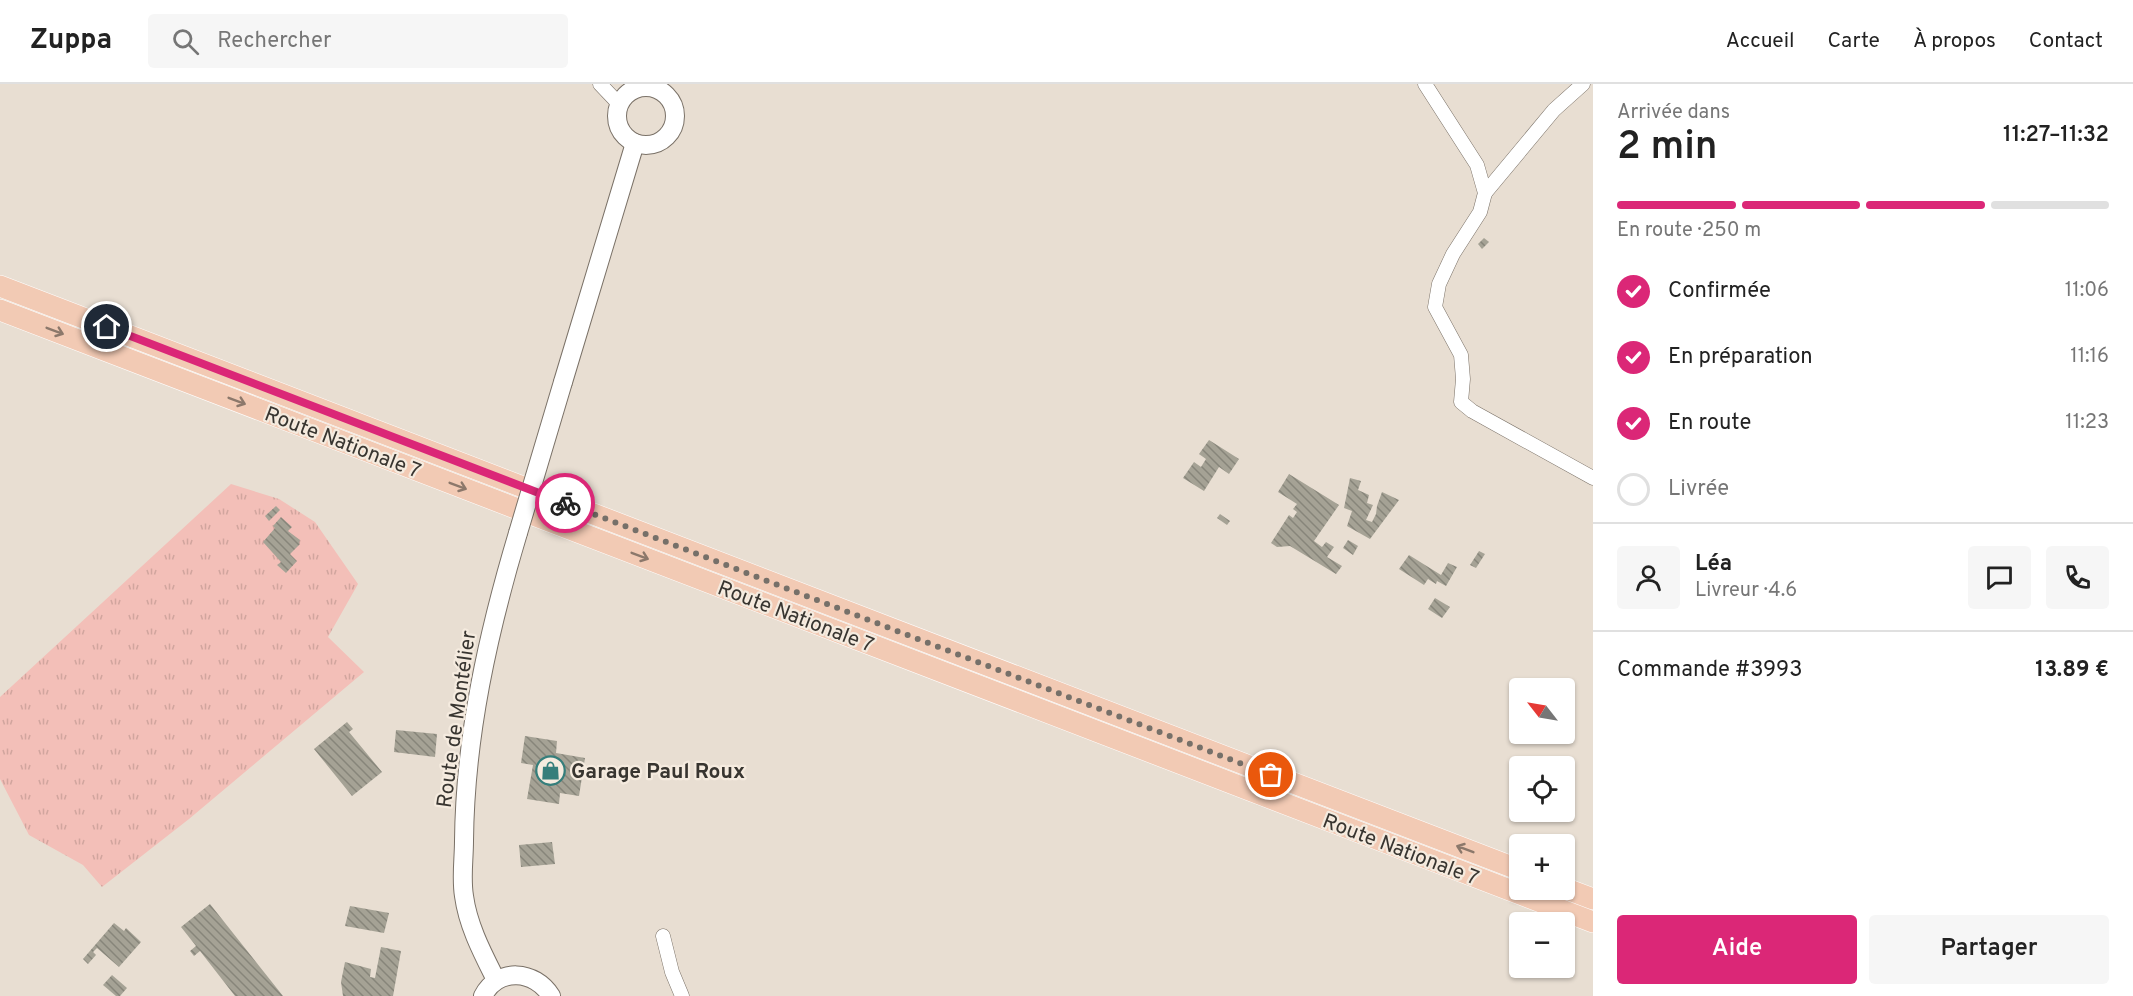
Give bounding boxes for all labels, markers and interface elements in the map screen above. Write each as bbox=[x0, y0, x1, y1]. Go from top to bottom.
search box bbox=[148, 14, 568, 68]
text: Zuppa bbox=[30, 23, 112, 59]
icon: search bbox=[169, 25, 202, 58]
text: Rechercher bbox=[217, 28, 332, 55]
text: Accueil bbox=[1726, 28, 1795, 55]
text: Carte bbox=[1828, 28, 1880, 55]
text: À propos bbox=[1913, 28, 1996, 55]
text: Contact bbox=[2029, 28, 2103, 55]
text: Arrivée dans bbox=[1617, 100, 1730, 126]
text: 11:27–11:32 bbox=[2003, 122, 2109, 149]
text: 2 min bbox=[1617, 124, 1718, 173]
text: En route · 250 m bbox=[1617, 218, 1761, 244]
icon: check bbox=[1617, 275, 1650, 308]
text: Confirmée bbox=[1668, 278, 1771, 305]
text: 11:06 bbox=[2065, 278, 2109, 304]
pin bbox=[81, 301, 132, 352]
icon: home bbox=[90, 310, 123, 343]
one-way arrow bbox=[45, 326, 63, 337]
icon: check bbox=[1617, 341, 1650, 374]
text: En préparation bbox=[1668, 344, 1813, 371]
text: 11:16 bbox=[2070, 344, 2109, 370]
one-way arrow bbox=[227, 396, 245, 407]
street label: Route Nationale 7 bbox=[261, 401, 424, 486]
icon: check bbox=[1617, 407, 1650, 440]
text: En route bbox=[1668, 410, 1751, 437]
text: 11:23 bbox=[2065, 410, 2109, 436]
courier bbox=[535, 473, 595, 533]
text: Livrée bbox=[1668, 476, 1729, 503]
one-way arrow bbox=[448, 481, 467, 492]
icon: bike bbox=[549, 487, 582, 520]
button: person bbox=[1617, 546, 1680, 609]
button: chat bbox=[1968, 546, 2031, 609]
button: phone bbox=[2046, 546, 2109, 609]
one-way arrow bbox=[630, 551, 649, 562]
text: Léa bbox=[1695, 551, 1732, 578]
street label: Route Nationale 7 bbox=[714, 575, 877, 660]
text: Livreur · 4.6 bbox=[1695, 578, 1797, 604]
street label: Route de Montélier bbox=[432, 629, 483, 809]
text: Commande #3993 bbox=[1617, 657, 1802, 684]
text: 13.89 € bbox=[2035, 657, 2109, 684]
north arrow bbox=[1509, 678, 1575, 744]
map controls bbox=[1509, 678, 1575, 978]
pin bbox=[1245, 749, 1296, 800]
shop icon: Garage Paul Roux bbox=[534, 755, 566, 787]
button: locate bbox=[1509, 756, 1575, 822]
icon: bag bbox=[1254, 758, 1287, 791]
place label: Garage Paul Roux bbox=[571, 759, 745, 786]
street label: Route Nationale 7 bbox=[1319, 808, 1482, 893]
button: + bbox=[1509, 834, 1575, 900]
one-way arrow bbox=[1456, 843, 1475, 854]
button: − bbox=[1509, 912, 1575, 978]
button: Aide bbox=[1617, 915, 1857, 984]
button: Partager bbox=[1869, 915, 2109, 984]

